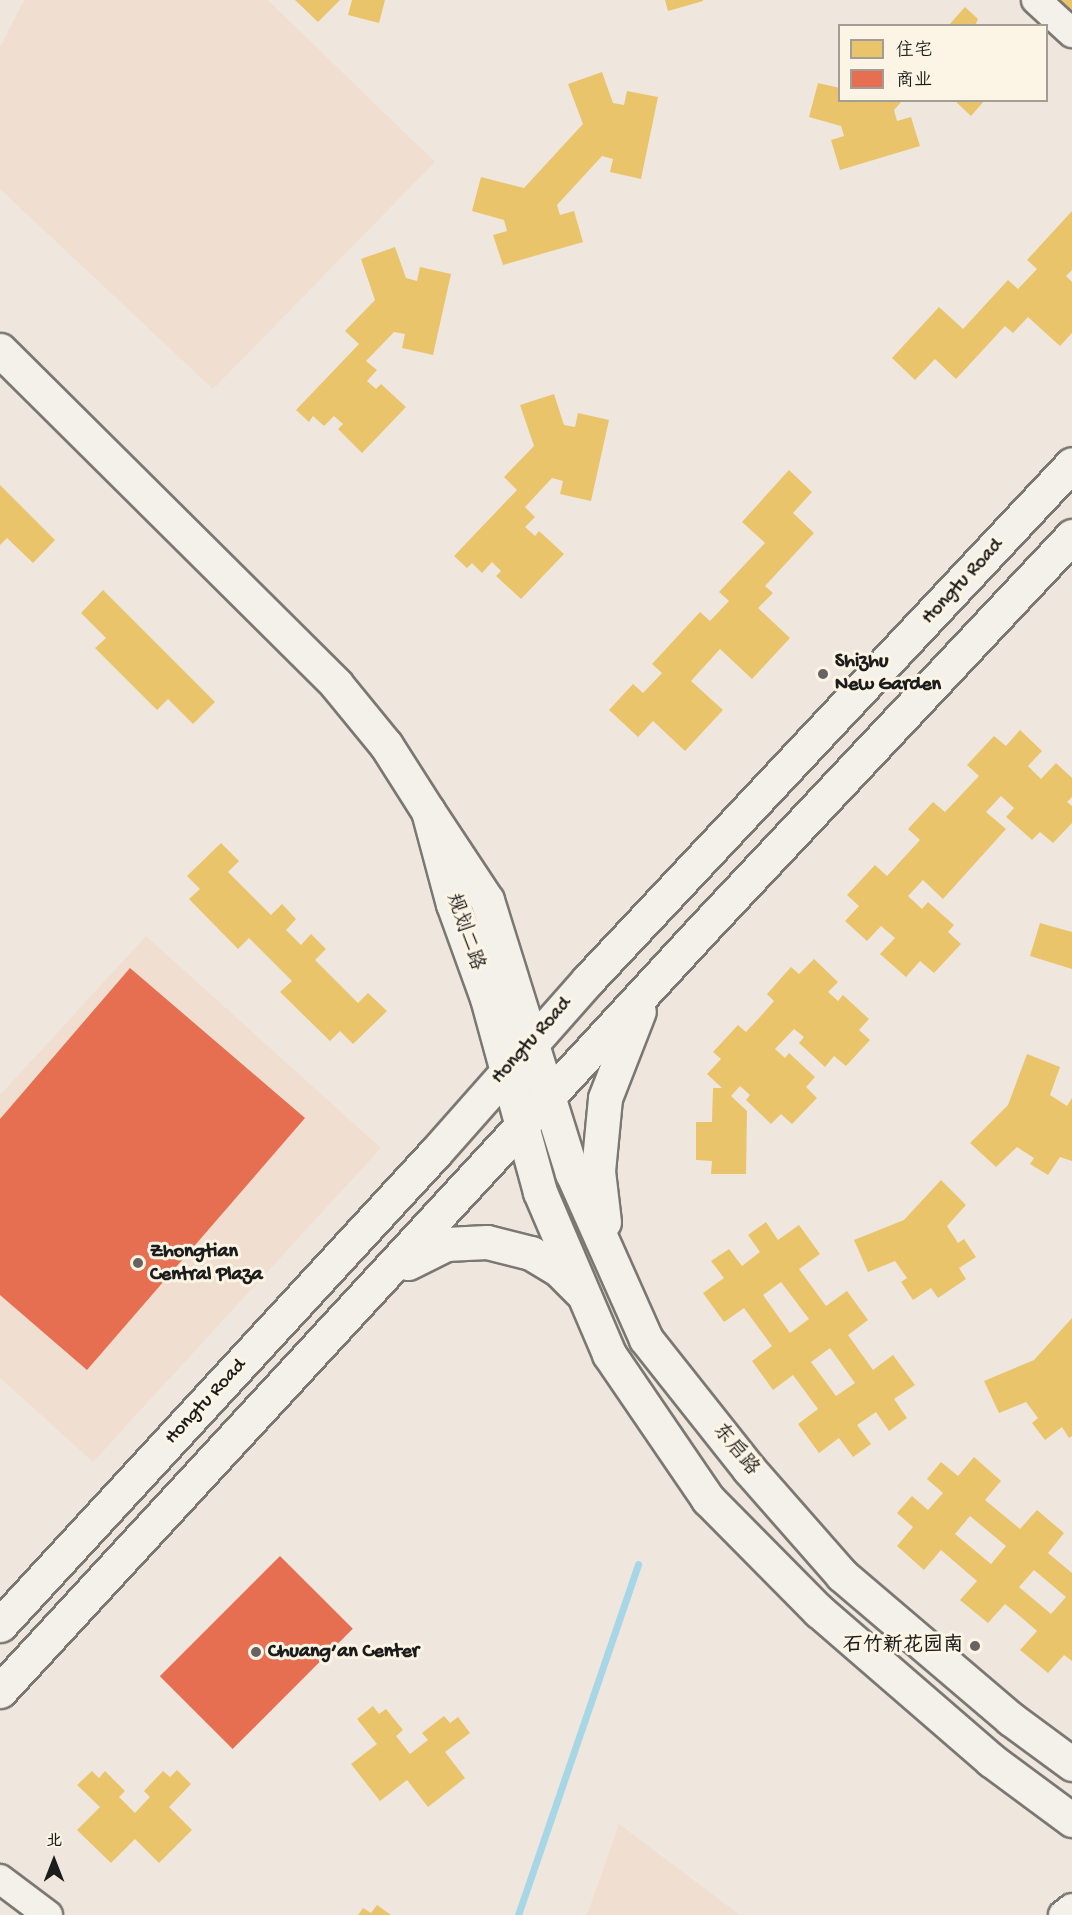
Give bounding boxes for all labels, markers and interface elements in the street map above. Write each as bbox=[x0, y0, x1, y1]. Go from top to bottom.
legend bbox=[838, 24, 1048, 102]
text: 住宅 bbox=[896, 41, 932, 62]
text: 商业 bbox=[896, 71, 932, 92]
street label: Hongtu Road bbox=[917, 534, 1009, 630]
place label: Shizhu New Garden bbox=[835, 650, 941, 697]
marker: Shizhu New Garden bbox=[816, 667, 830, 681]
street label: 规划二路 bbox=[440, 890, 488, 974]
street label: Hongtu Road bbox=[487, 993, 577, 1089]
place label: Zhongtian Central Plaza bbox=[150, 1240, 263, 1287]
marker: Zhongtian Central Plaza bbox=[131, 1256, 145, 1270]
street label: Hongtu Road bbox=[160, 1354, 252, 1450]
street label: 东启路 bbox=[707, 1419, 763, 1481]
place label: 石竹新花园南 bbox=[843, 1634, 963, 1658]
marker: 石竹新花园南 bbox=[968, 1639, 982, 1653]
place label: Chuang’an Center bbox=[268, 1640, 419, 1664]
marker: Chuang’an Center bbox=[249, 1645, 263, 1659]
north arrow bbox=[24, 1831, 84, 1891]
text: 北 bbox=[46, 1833, 62, 1852]

